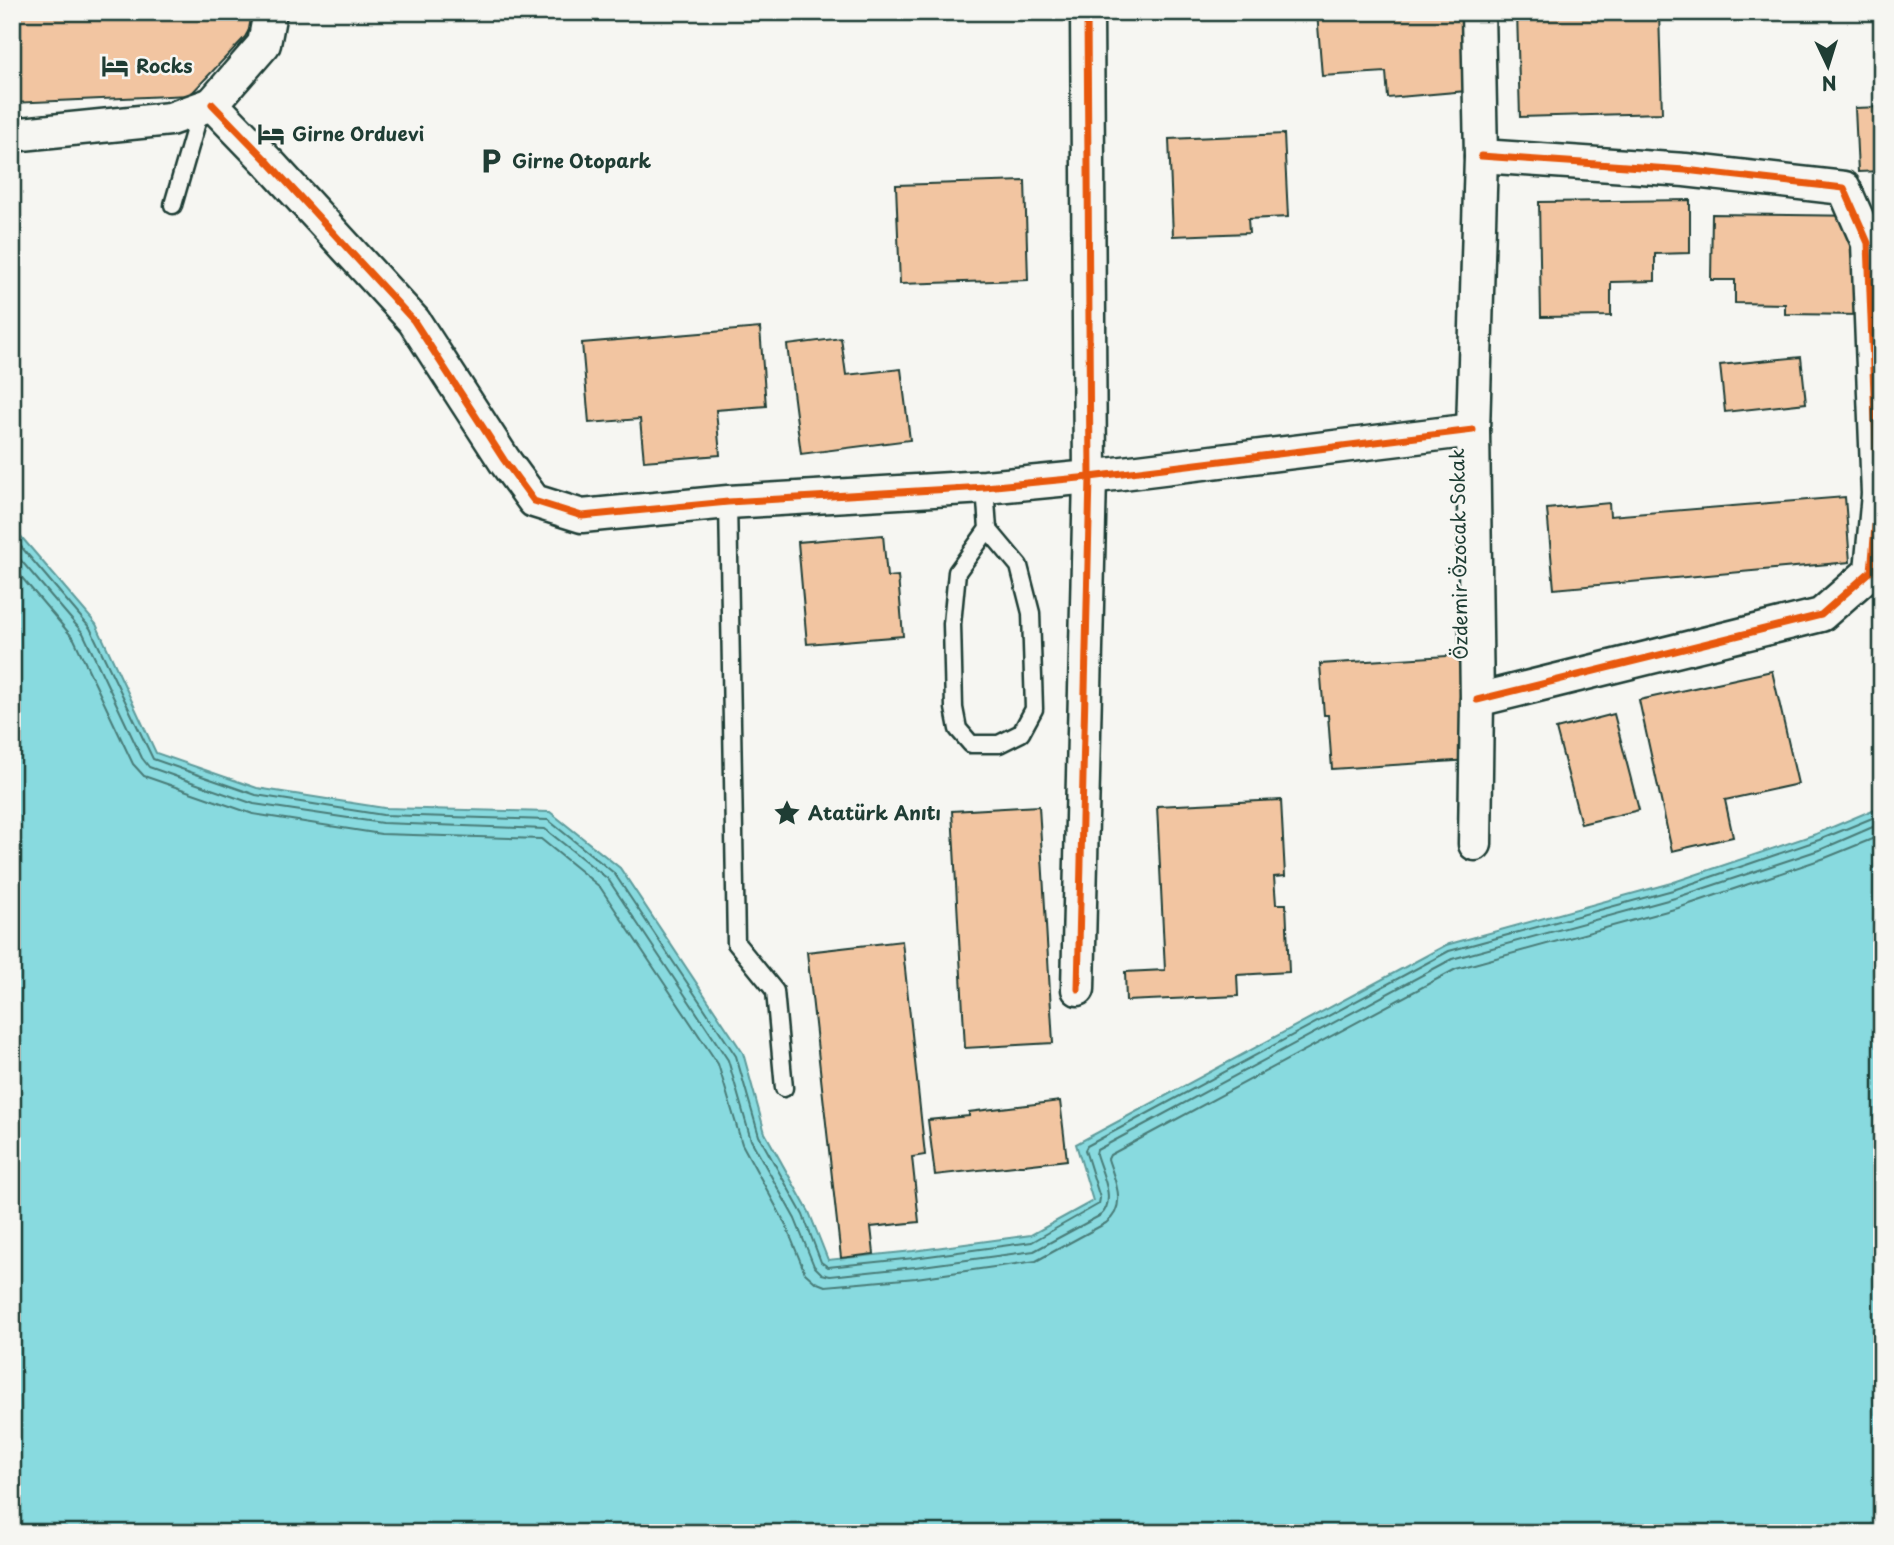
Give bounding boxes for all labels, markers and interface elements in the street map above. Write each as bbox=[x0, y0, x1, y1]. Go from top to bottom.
north arrow bbox=[1792, 32, 1862, 102]
hotel icon: Rocks bbox=[100, 51, 130, 81]
place label: Rocks bbox=[136, 51, 193, 79]
text: N bbox=[1821, 69, 1838, 98]
hotel icon: Girne Orduevi bbox=[256, 119, 286, 149]
place label: Girne Orduevi bbox=[292, 119, 424, 147]
parking icon: Girne Otopark bbox=[476, 146, 506, 176]
place label: Girne Otopark bbox=[512, 146, 652, 174]
street label: Özdemir Özocak Sokak bbox=[1442, 448, 1474, 660]
place icon: Atatürk Anıtı bbox=[772, 798, 802, 828]
place label: Atatürk Anıtı bbox=[808, 798, 941, 826]

